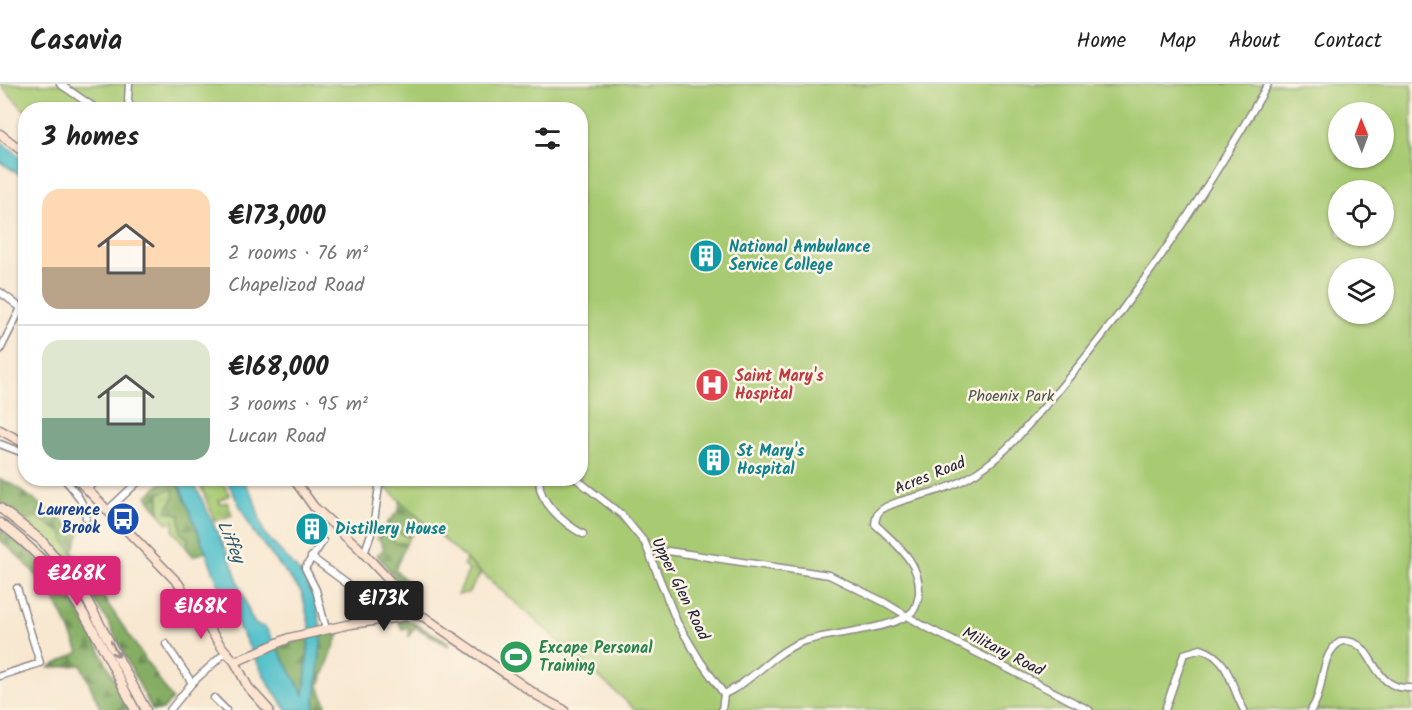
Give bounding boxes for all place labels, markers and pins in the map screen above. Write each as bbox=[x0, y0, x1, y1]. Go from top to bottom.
place label: National Ambulance Service College bbox=[729, 235, 871, 278]
building icon: National Ambulance Service College bbox=[688, 238, 724, 274]
place label: Saint Mary's Hospital bbox=[735, 364, 824, 407]
hospital icon: Saint Mary's Hospital bbox=[694, 367, 730, 403]
place label: St Mary's Hospital bbox=[737, 439, 805, 482]
building icon: St Mary's Hospital bbox=[696, 442, 732, 478]
place label: Laurence Brook bbox=[37, 498, 101, 541]
bus stop icon: Laurence Brook bbox=[105, 501, 141, 537]
building icon: Distillery House bbox=[294, 511, 330, 547]
place label: Distillery House bbox=[335, 517, 446, 542]
pin: €268K bbox=[35, 556, 119, 607]
pin: €173K bbox=[342, 581, 426, 632]
pin: €168K bbox=[159, 589, 243, 640]
place label: Excape Personal Training bbox=[539, 636, 653, 679]
sports icon: Excape Personal Training bbox=[498, 639, 534, 675]

